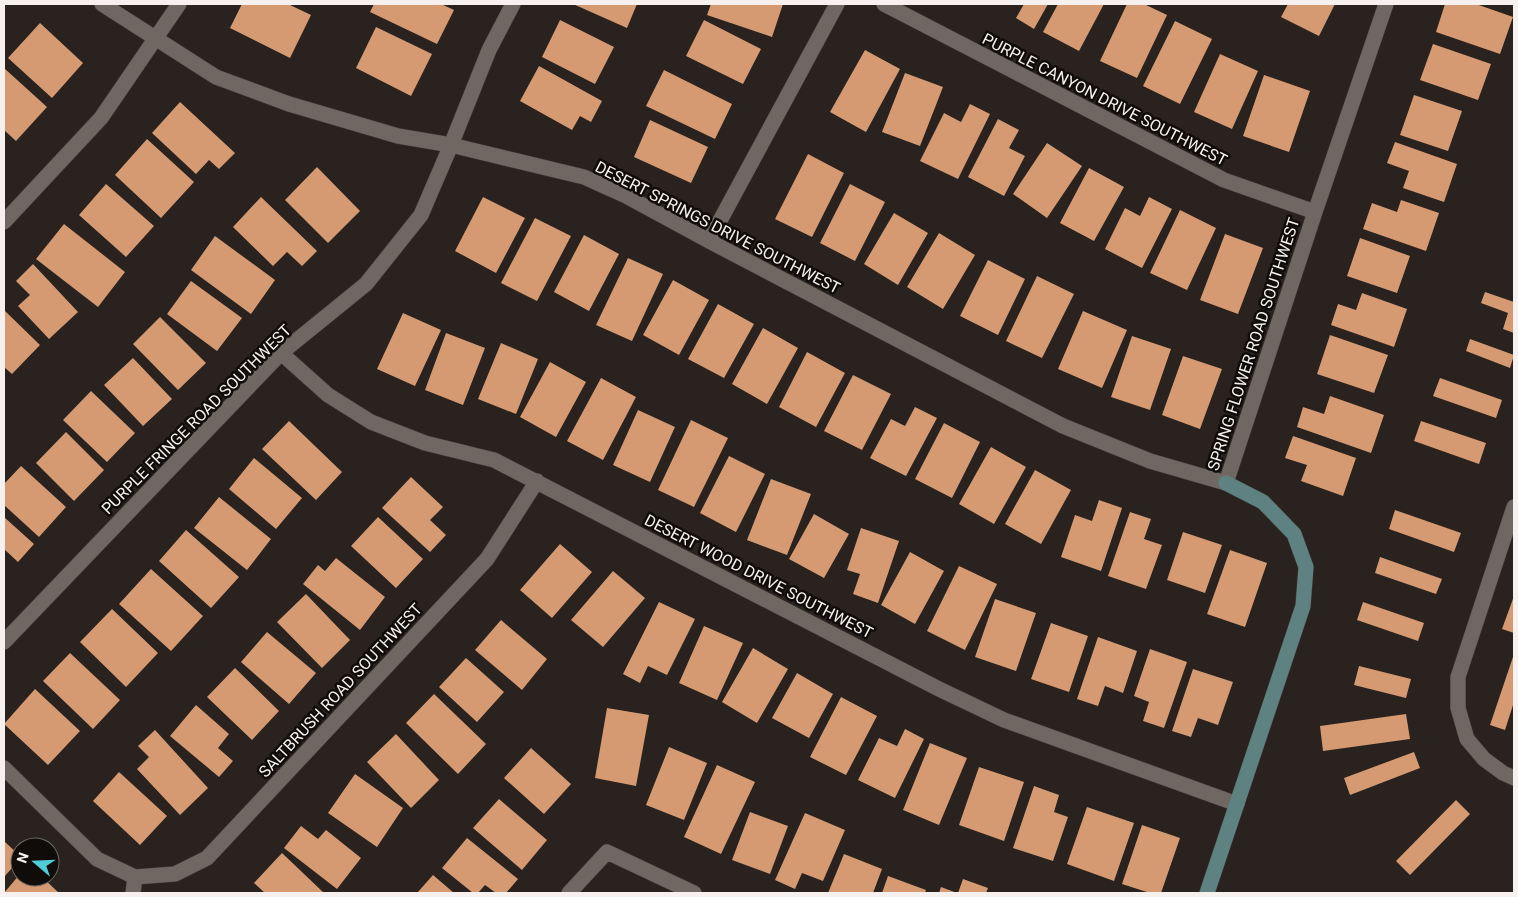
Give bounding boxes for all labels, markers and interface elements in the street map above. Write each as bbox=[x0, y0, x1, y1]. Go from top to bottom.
street label: PURPLE CANYON DRIVE SOUTHWEST bbox=[979, 29, 1231, 170]
street label: DESERT SPRINGS DRIVE SOUTHWEST bbox=[592, 157, 844, 298]
street label: SPRING FLOWER ROAD SOUTHWEST bbox=[1204, 215, 1304, 473]
street label: PURPLE FRINGE ROAD SOUTHWEST bbox=[98, 320, 295, 518]
street label: DESERT WOOD DRIVE SOUTHWEST bbox=[642, 510, 876, 643]
street label: SALTBRUSH ROAD SOUTHWEST bbox=[255, 599, 426, 781]
north arrow bbox=[10, 837, 60, 887]
text: N bbox=[14, 850, 32, 865]

